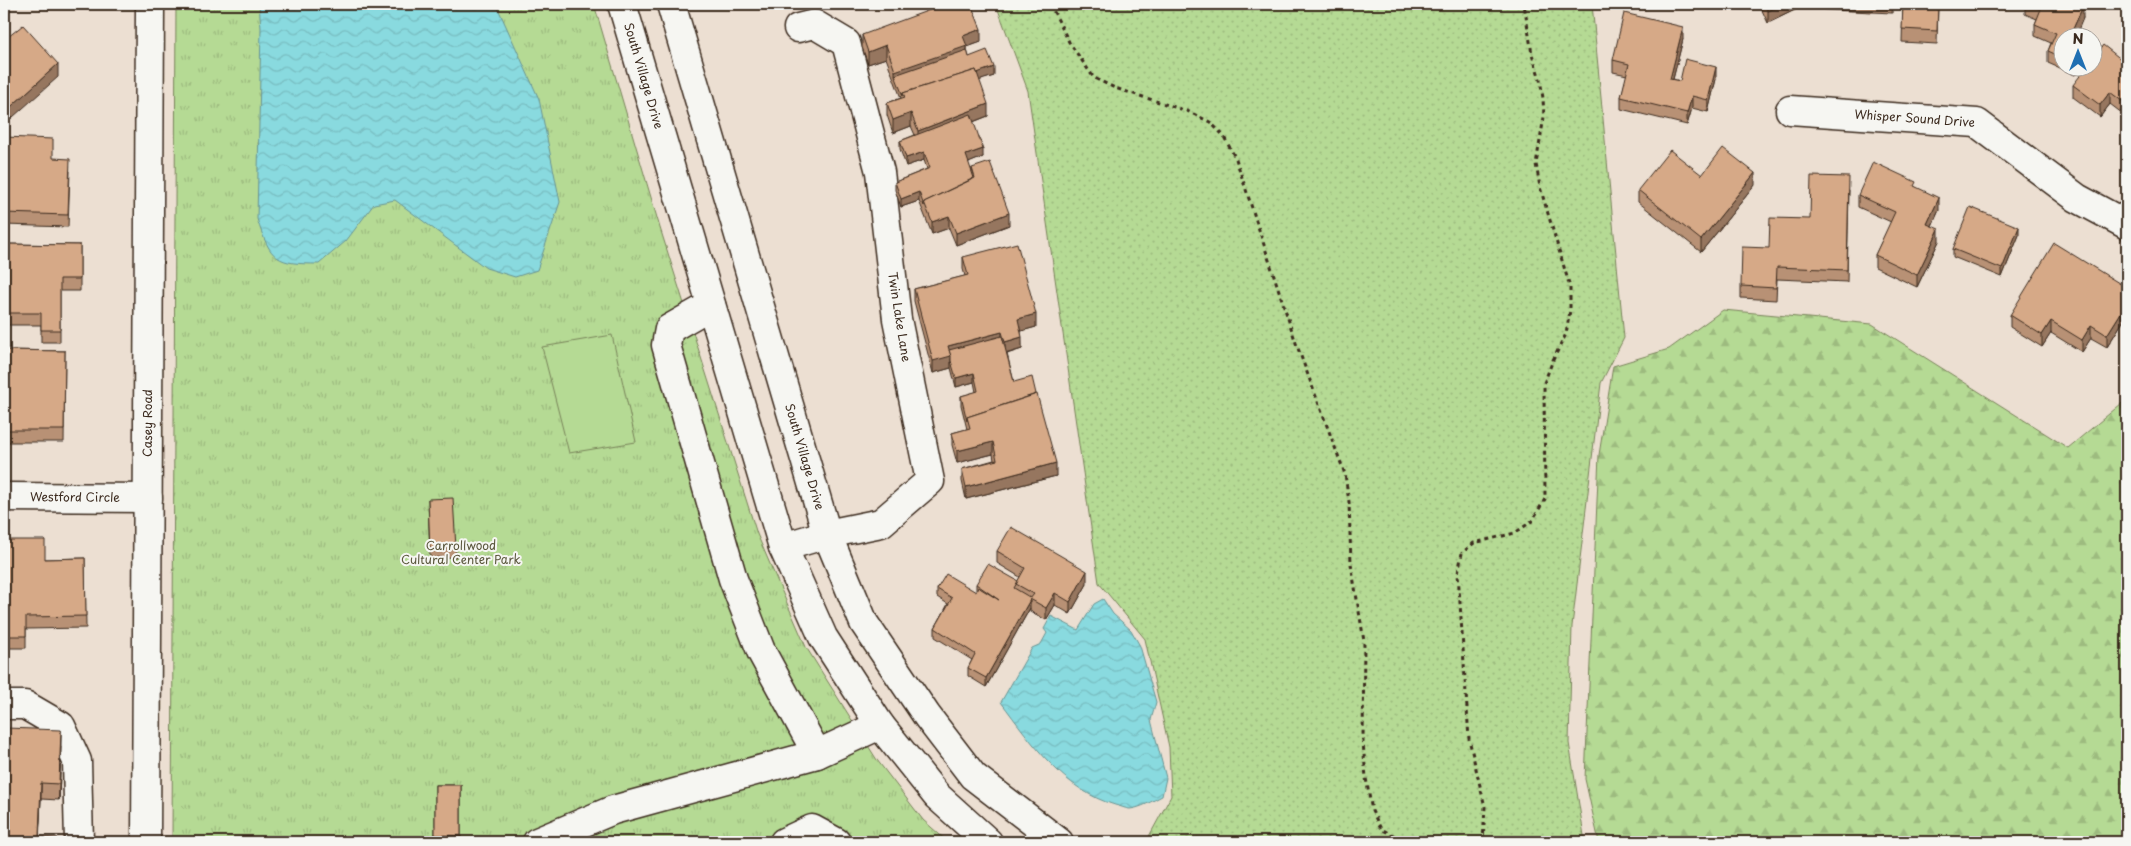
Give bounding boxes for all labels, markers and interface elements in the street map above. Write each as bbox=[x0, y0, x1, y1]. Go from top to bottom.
street label: South Village Drive bbox=[620, 20, 669, 131]
north arrow bbox=[2054, 28, 2104, 78]
text: N bbox=[2072, 28, 2084, 49]
street label: Whisper Sound Drive bbox=[1854, 105, 1976, 131]
street label: Twin Lake Lane bbox=[884, 270, 916, 364]
street label: Casey Road bbox=[138, 389, 156, 457]
street label: South Village Drive bbox=[781, 401, 829, 512]
street label: Westford Circle bbox=[30, 487, 120, 506]
park label: Carrollwood Cultural Center Park bbox=[401, 536, 521, 568]

